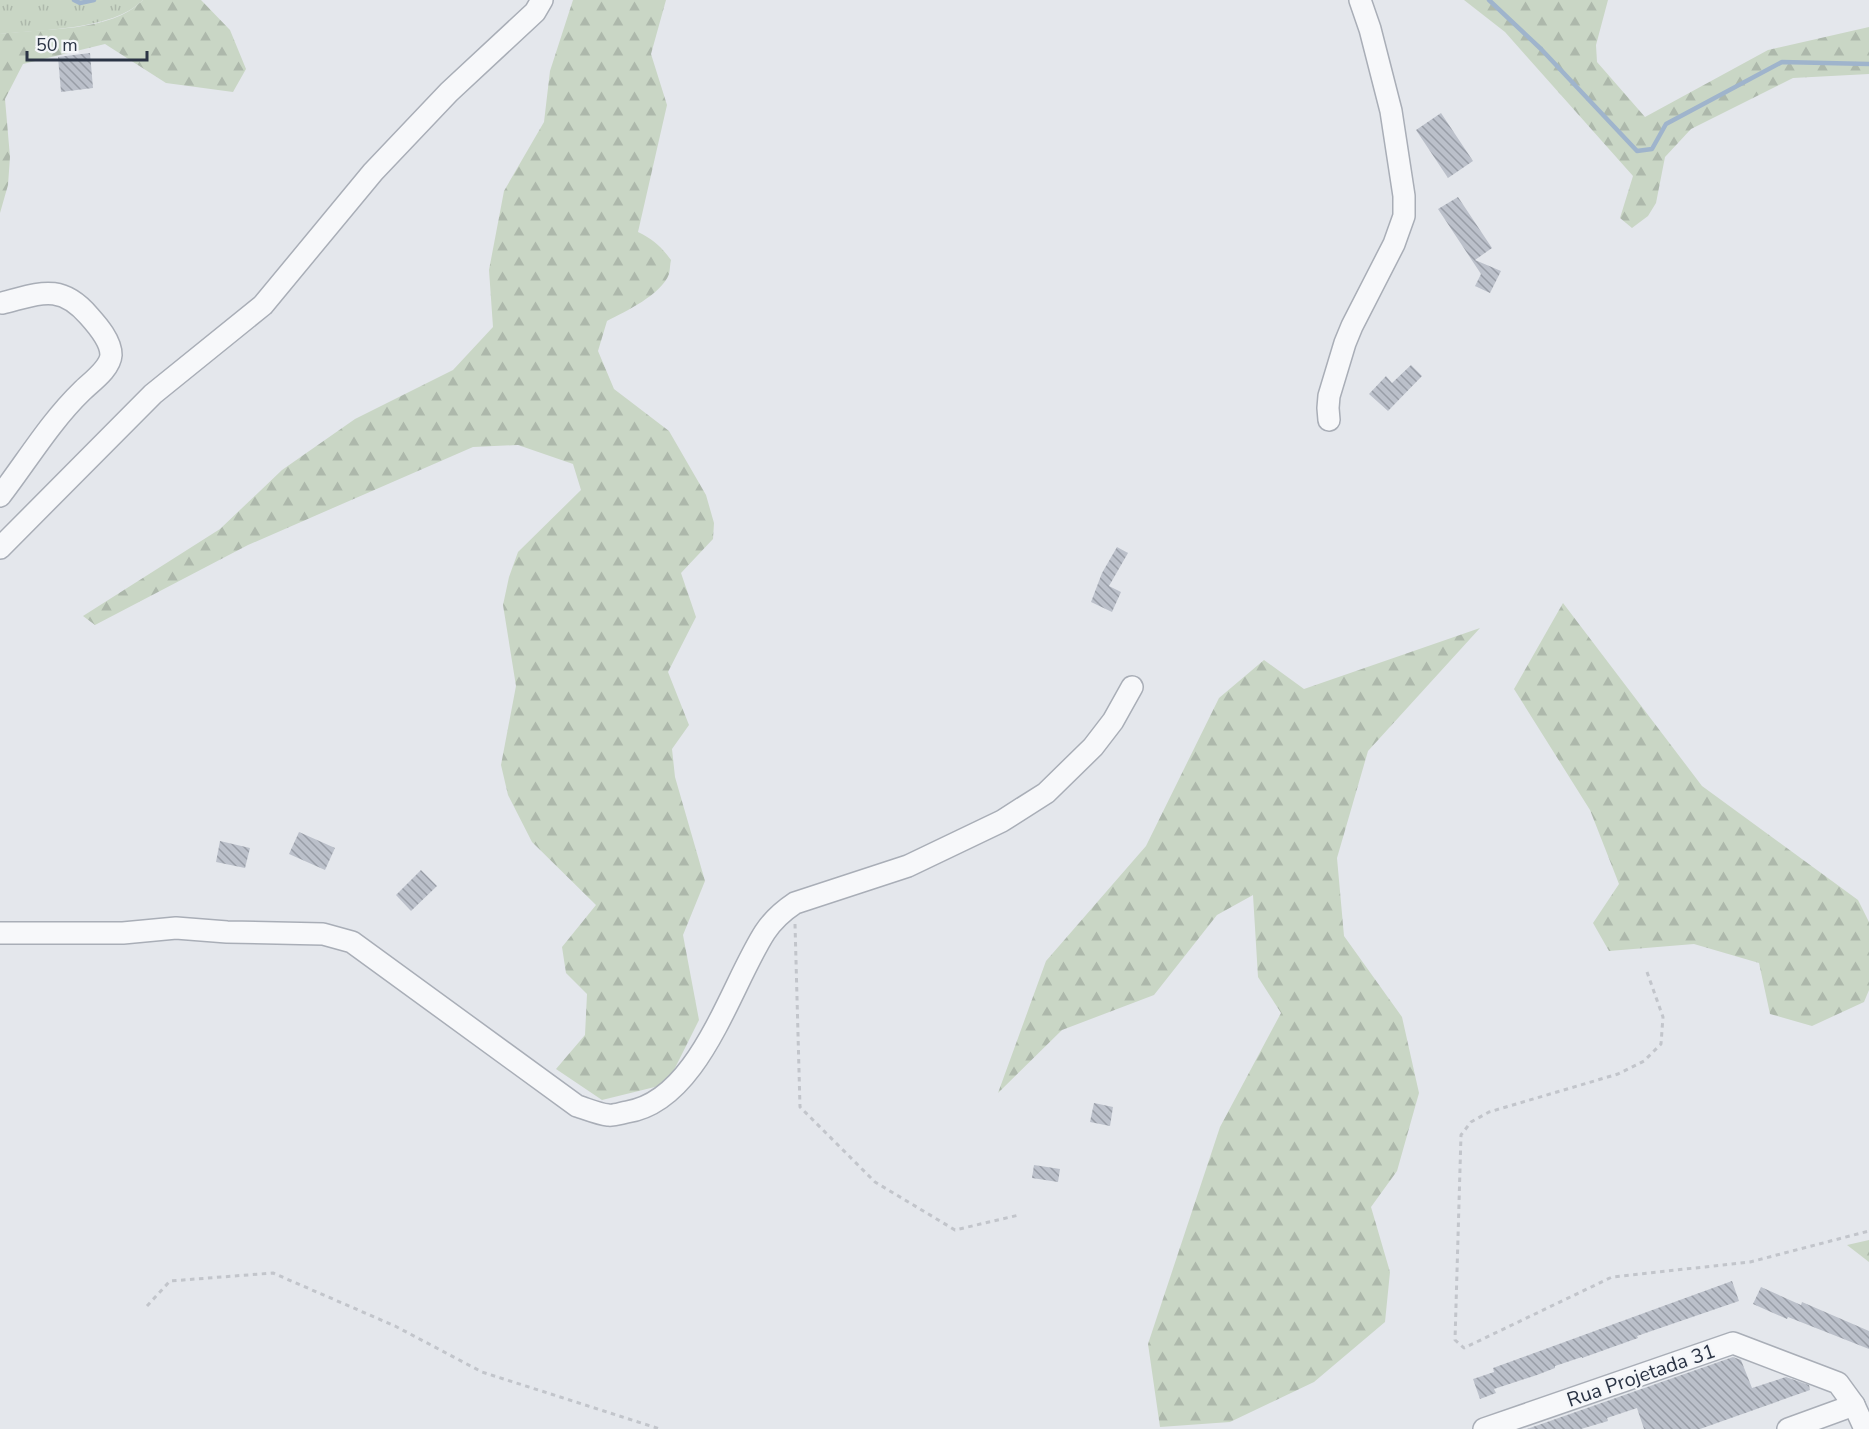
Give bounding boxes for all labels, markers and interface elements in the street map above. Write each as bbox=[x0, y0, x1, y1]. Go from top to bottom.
scale bar bbox=[27, 24, 147, 62]
text: 50 m bbox=[36, 33, 78, 57]
street label: Rua Projetada 31 bbox=[1563, 1337, 1719, 1414]

